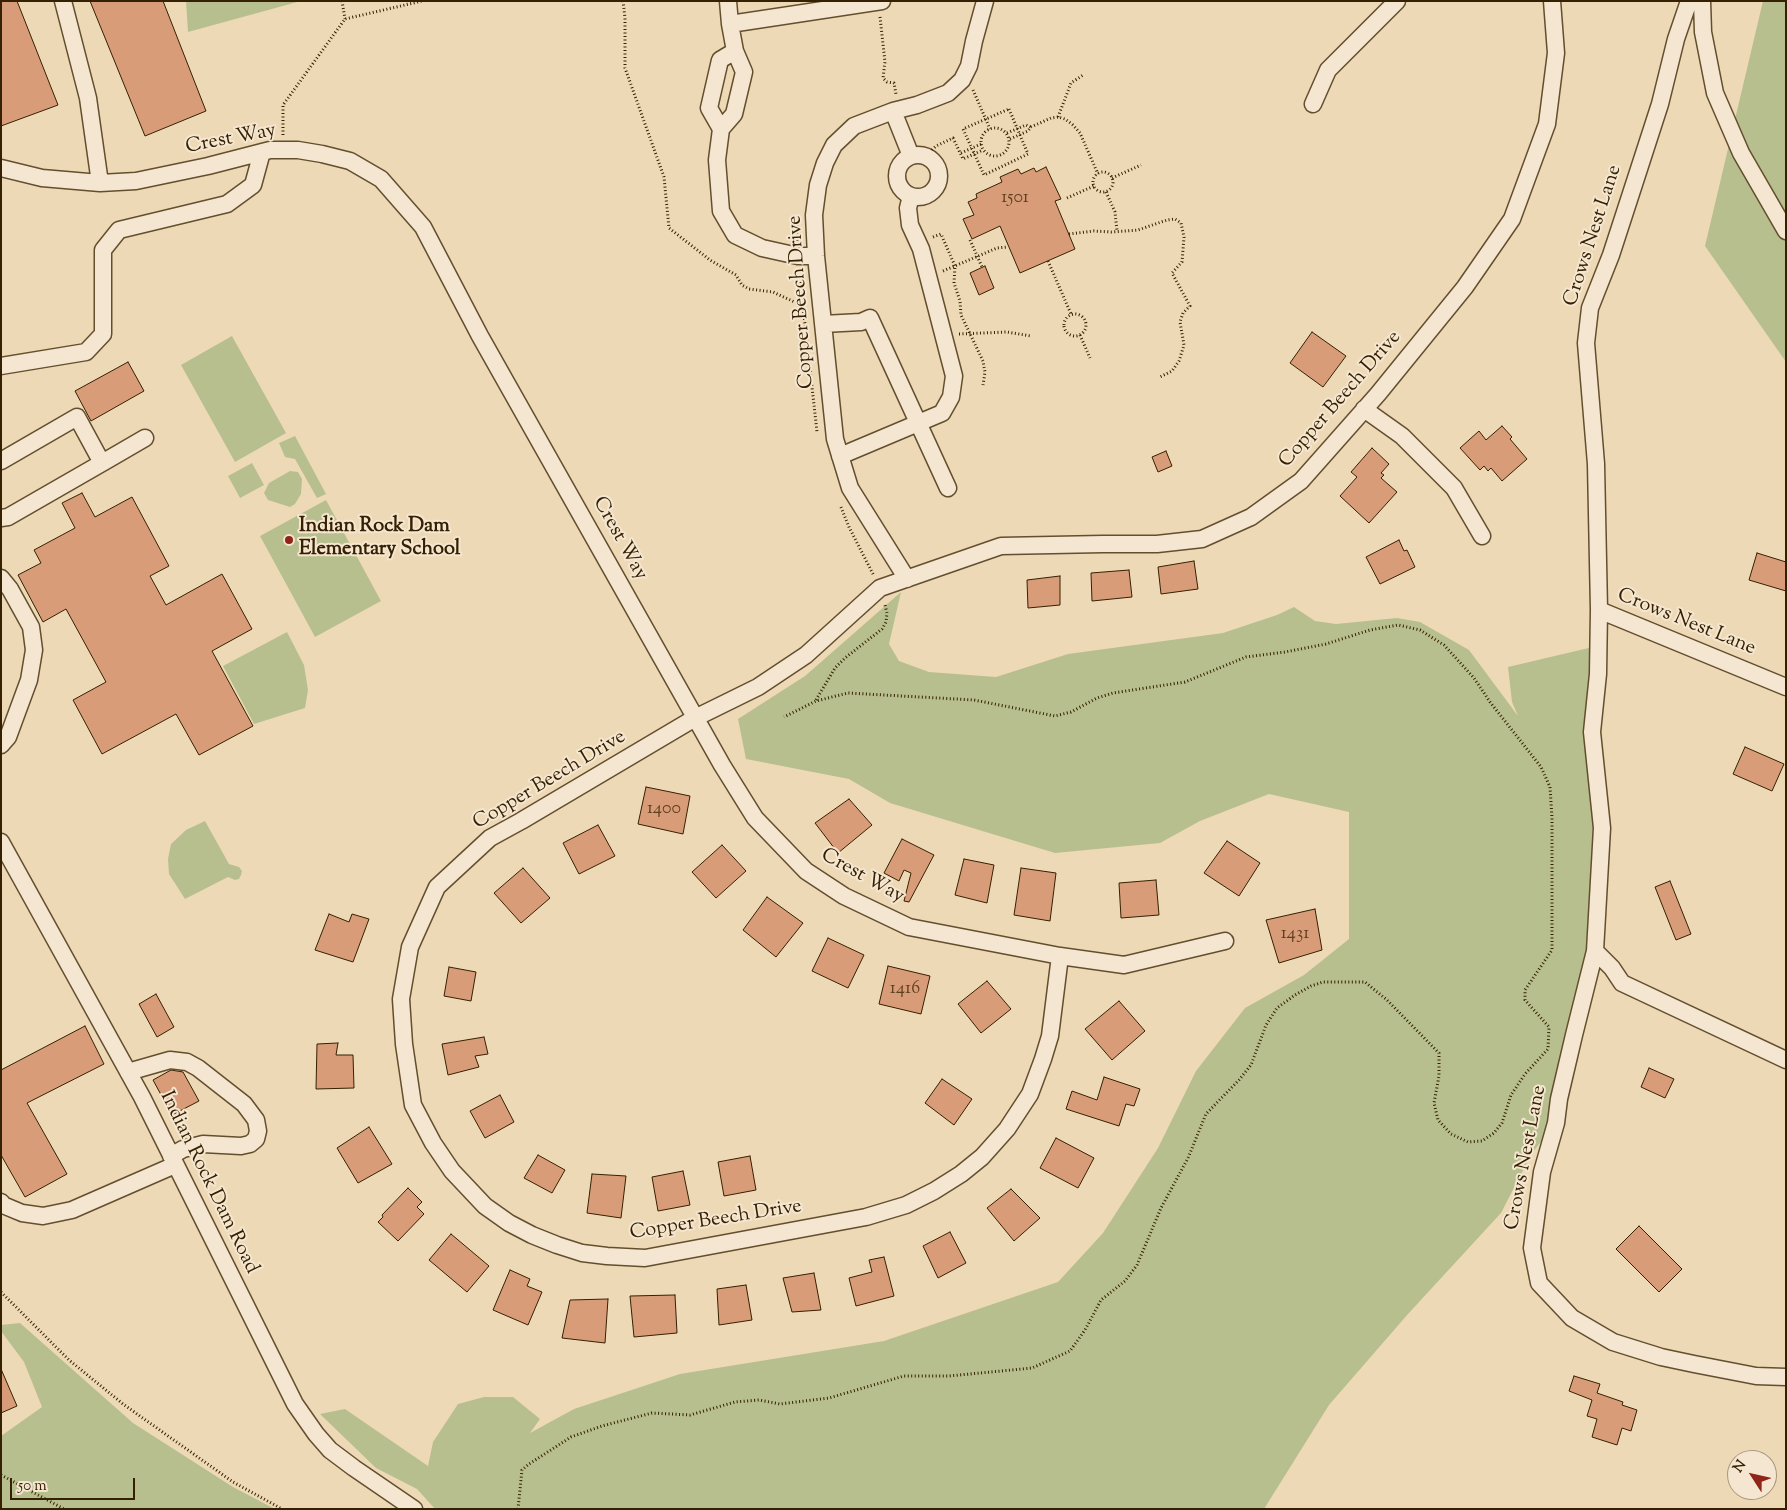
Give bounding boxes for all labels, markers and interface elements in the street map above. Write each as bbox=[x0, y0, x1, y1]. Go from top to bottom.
street label: Crest Way bbox=[184, 119, 278, 161]
street label: Crows Nest Lane bbox=[1560, 162, 1628, 310]
house number: 1501 bbox=[1001, 188, 1029, 210]
street label: Copper Beech Drive bbox=[784, 215, 820, 389]
street label: Copper Beech Drive bbox=[1275, 327, 1407, 473]
street label: Crest Way bbox=[586, 493, 652, 585]
place label: Indian Rock Dam Elementary School bbox=[299, 516, 460, 563]
marker: Indian Rock Dam Elementary School bbox=[283, 534, 295, 546]
street label: Crows Nest Lane bbox=[1613, 584, 1759, 662]
street label: Copper Beech Drive bbox=[469, 726, 631, 836]
house number: 1400 bbox=[647, 799, 681, 821]
street label: Crest Way bbox=[816, 844, 908, 910]
house number: 1431 bbox=[1281, 924, 1309, 946]
house number: 1416 bbox=[890, 979, 920, 1001]
street label: Crows Nest Lane bbox=[1501, 1084, 1553, 1232]
street label: Indian Rock Dam Road bbox=[153, 1088, 263, 1278]
street label: Copper Beech Drive bbox=[628, 1196, 804, 1246]
north arrow bbox=[1727, 1450, 1777, 1500]
text: N bbox=[1729, 1457, 1752, 1477]
scale bar bbox=[12, 1468, 138, 1500]
text: 50 m bbox=[18, 1476, 47, 1497]

